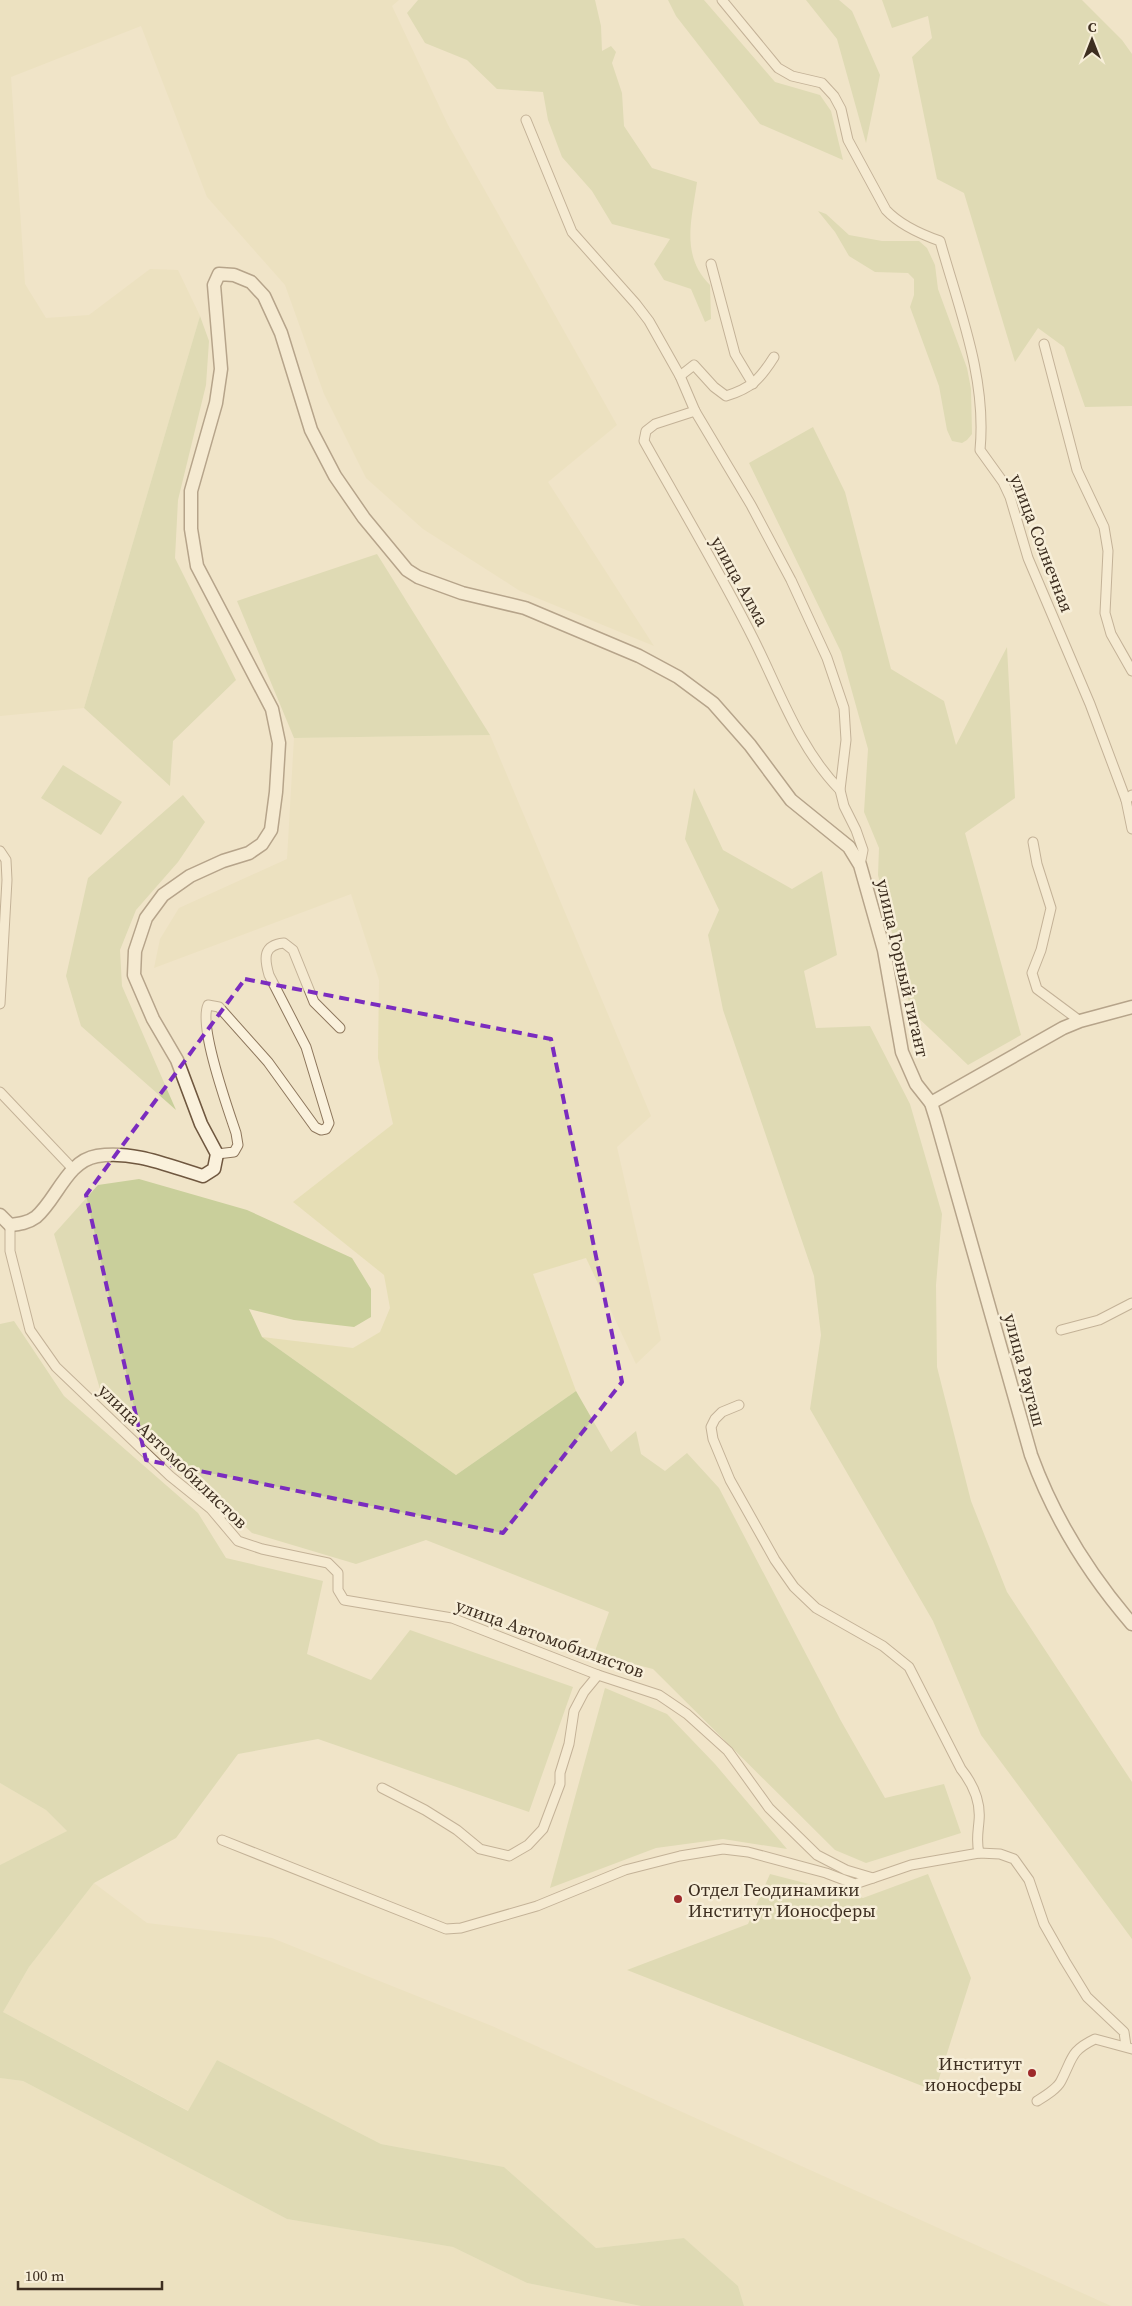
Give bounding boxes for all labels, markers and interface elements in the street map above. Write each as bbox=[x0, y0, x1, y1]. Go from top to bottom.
north arrow bbox=[1067, 15, 1117, 65]
text: С bbox=[1088, 17, 1097, 37]
street label: улица Солнечная bbox=[1004, 470, 1080, 616]
street label: улица Алма bbox=[705, 531, 776, 631]
street label: улица Горный гигант bbox=[870, 876, 936, 1060]
street label: улица Раугаш bbox=[998, 1311, 1052, 1429]
street label: улица Автомобилистов bbox=[93, 1378, 253, 1534]
street label: улица Автомобилистов bbox=[452, 1592, 648, 1684]
place label: Отдел Геодинамики Институт Ионосферы bbox=[688, 1877, 876, 1923]
marker: Отдел Геодинамики Институт Ионосферы bbox=[672, 1893, 684, 1905]
place label: Институт ионосферы bbox=[925, 2051, 1022, 2097]
marker: Институт ионосферы bbox=[1026, 2067, 1038, 2079]
scale bar bbox=[18, 2258, 161, 2290]
text: 100 m bbox=[25, 2265, 65, 2286]

